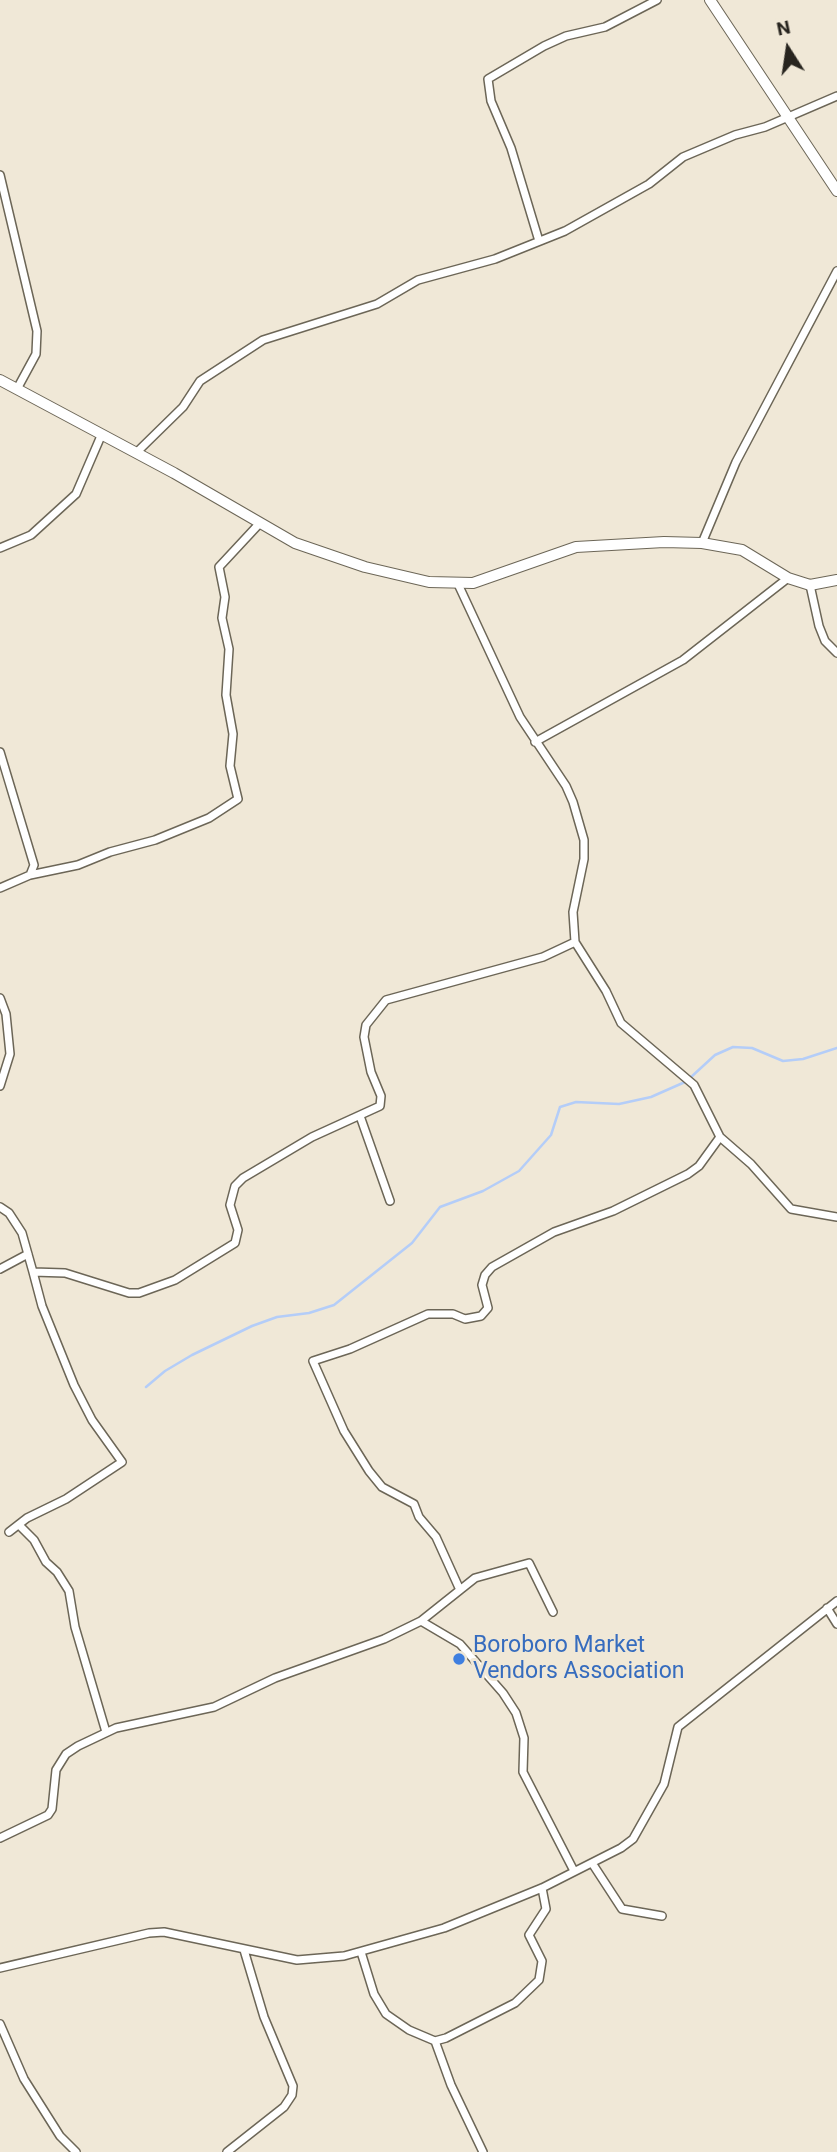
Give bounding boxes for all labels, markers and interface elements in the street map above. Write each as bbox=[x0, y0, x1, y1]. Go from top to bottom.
north arrow bbox=[753, 14, 823, 84]
text: N bbox=[775, 15, 792, 41]
place label: Boroboro Market Vendors Association bbox=[473, 1632, 684, 1686]
marker: Boroboro Market Vendors Association bbox=[451, 1651, 467, 1667]

